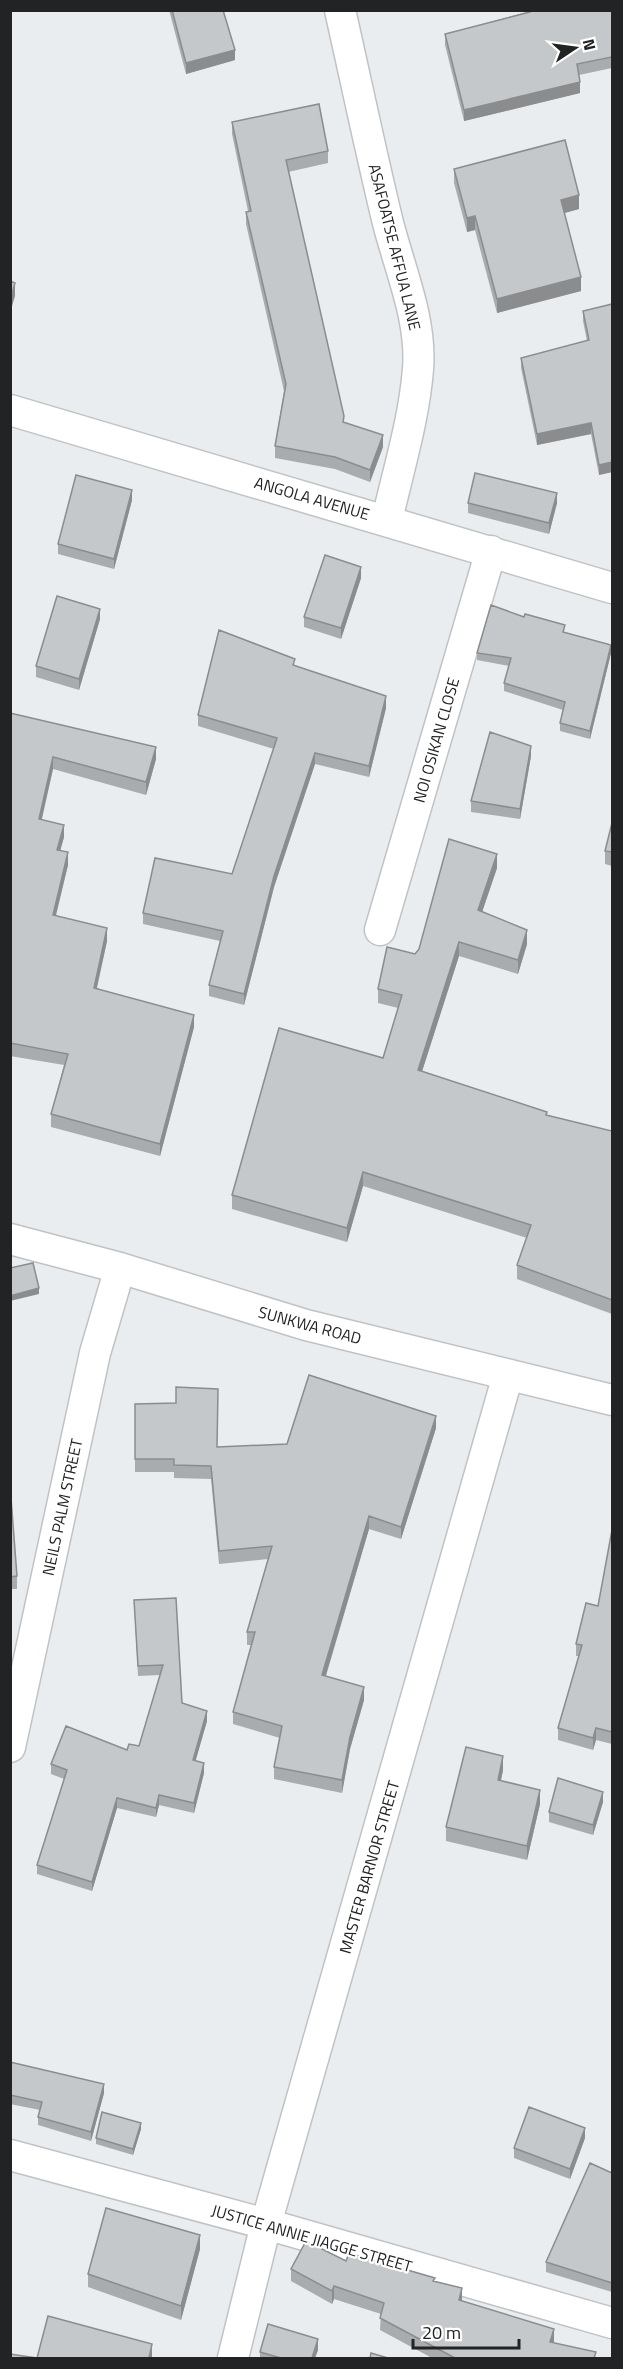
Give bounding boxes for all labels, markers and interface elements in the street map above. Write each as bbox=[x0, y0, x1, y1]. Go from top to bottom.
north arrow bbox=[545, 18, 605, 78]
text: N bbox=[577, 37, 603, 53]
street label: ASAFOATSE AFFUA LANE bbox=[363, 161, 427, 333]
street label: ANGOLA AVENUE bbox=[252, 470, 372, 526]
street label: NOI OSIKAN CLOSE bbox=[407, 674, 465, 805]
street label: SUNKWA ROAD bbox=[256, 1300, 364, 1350]
street label: NEILS PALM STREET bbox=[36, 1436, 88, 1578]
street label: MASTER BARNOR STREET bbox=[333, 1777, 405, 1956]
street label: JUSTICE ANNIE JIAGGE STREET bbox=[209, 2198, 416, 2278]
scale bar bbox=[413, 2312, 520, 2350]
text: 20 m bbox=[422, 2319, 461, 2346]

